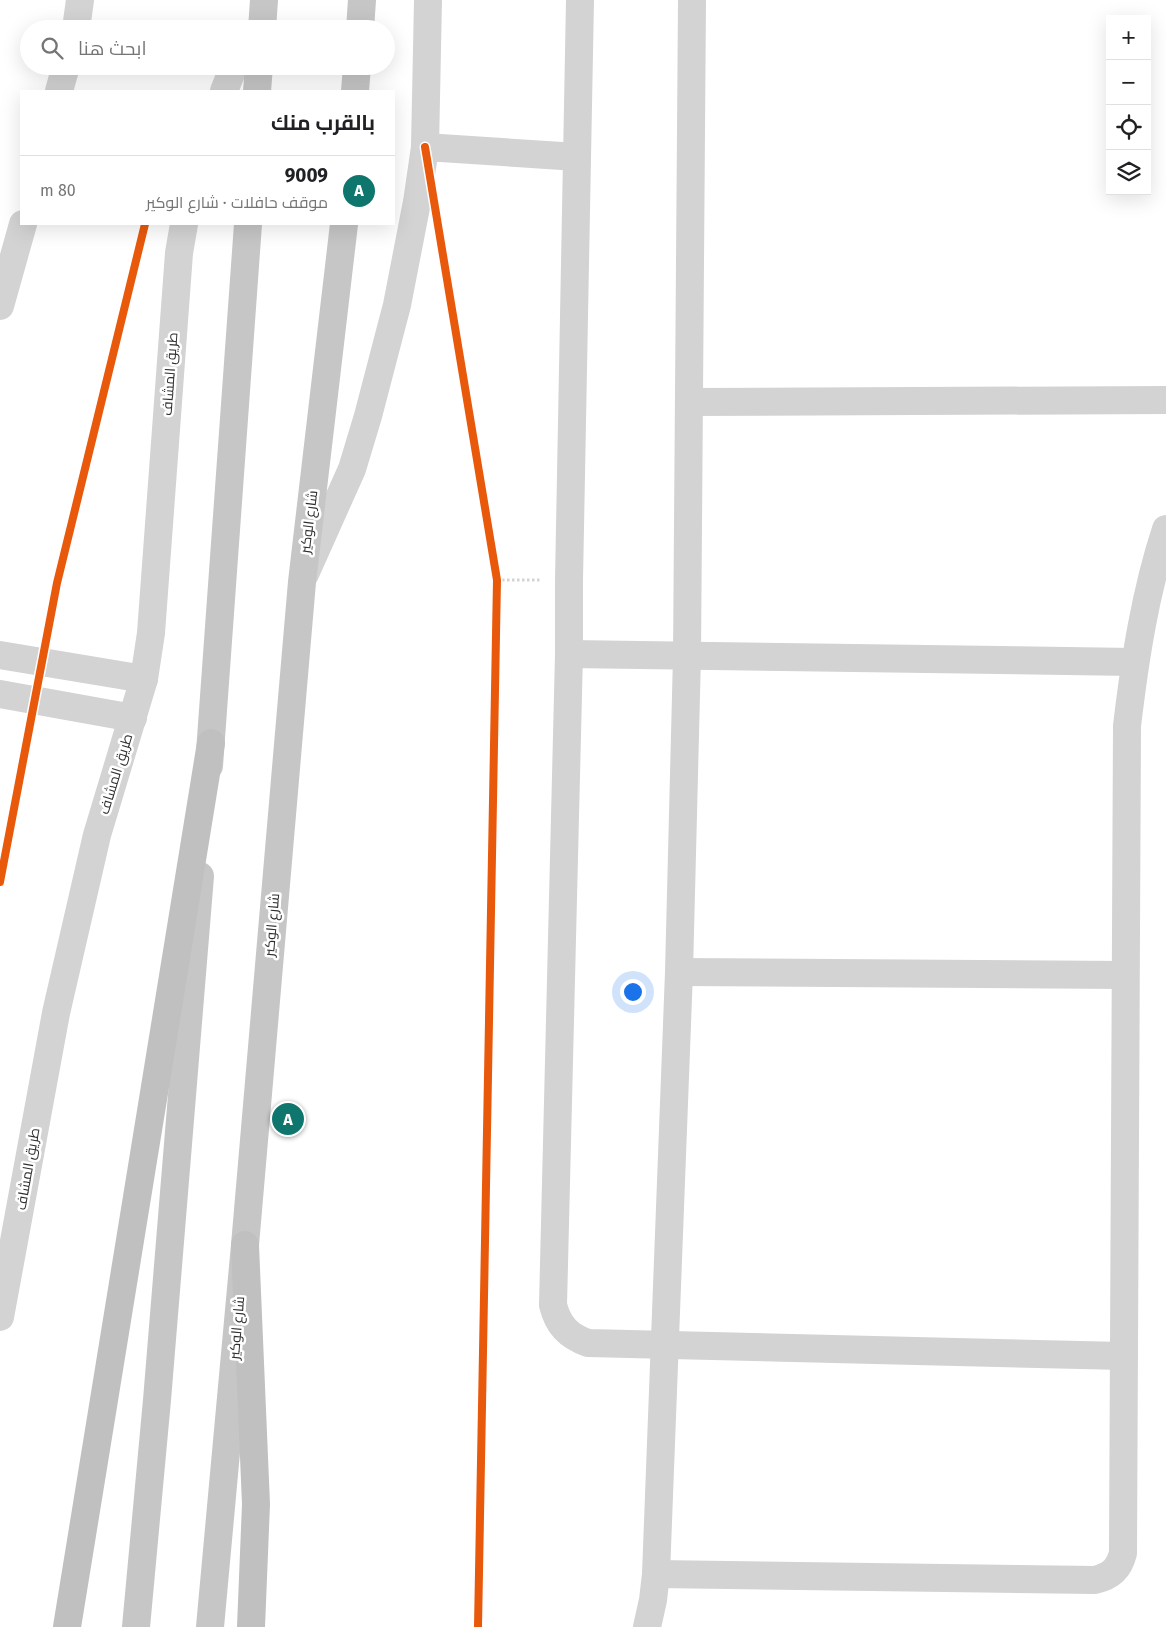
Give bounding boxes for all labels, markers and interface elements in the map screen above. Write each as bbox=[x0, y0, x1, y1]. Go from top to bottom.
map controls bbox=[1106, 15, 1151, 195]
button: + bbox=[1106, 15, 1151, 60]
search box bbox=[20, 20, 395, 75]
icon: search bbox=[38, 34, 66, 62]
text: ابحث هنا bbox=[78, 37, 147, 60]
button: − bbox=[1106, 60, 1151, 105]
button: locate bbox=[1106, 105, 1151, 150]
text: بالقرب منك bbox=[271, 110, 375, 136]
button: layers bbox=[1106, 150, 1151, 195]
text: 9009 bbox=[285, 164, 328, 187]
text: 80 m bbox=[40, 181, 76, 200]
text: A bbox=[354, 181, 364, 200]
text: موقف حافلات · شارع الوكير bbox=[146, 193, 328, 212]
street label: طريق المشاف bbox=[159, 332, 181, 416]
street label: شارع الوكير bbox=[297, 489, 321, 556]
street label: طريق المشاف bbox=[96, 732, 136, 816]
street label: شارع الوكير bbox=[261, 893, 283, 958]
your location bbox=[620, 979, 646, 1005]
pin: A bbox=[272, 1100, 304, 1138]
street label: طريق المشاف bbox=[12, 1126, 44, 1212]
street label: شارع الوكير bbox=[226, 1296, 248, 1361]

